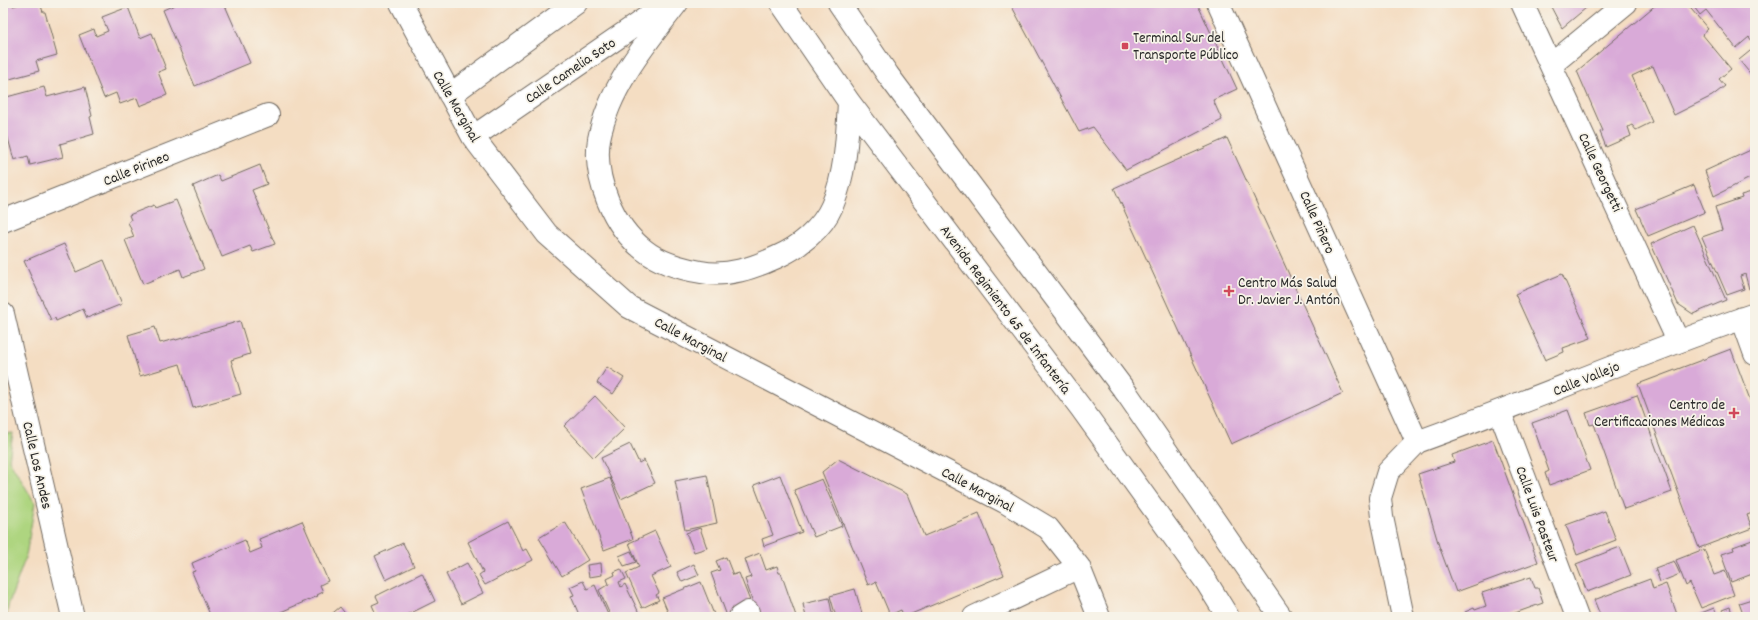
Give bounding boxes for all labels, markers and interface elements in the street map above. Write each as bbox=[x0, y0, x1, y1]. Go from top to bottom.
place label: Terminal Sur del Transporte Público bbox=[1133, 28, 1239, 67]
street label: Calle Camelia Soto bbox=[521, 33, 621, 110]
marker: Terminal Sur del Transporte Público bbox=[1120, 41, 1130, 51]
street label: Calle Marginal bbox=[426, 67, 485, 147]
street label: Calle Georgetti bbox=[1571, 130, 1627, 216]
street label: Calle Pirineo bbox=[100, 146, 173, 193]
street label: Calle Piñero bbox=[1293, 188, 1340, 258]
street label: Avenida Regimiento 65 de Infantería bbox=[933, 221, 1076, 400]
place label: Centro Más Salud Dr. Javier J. Antón bbox=[1238, 273, 1340, 312]
marker: Centro Más Salud Dr. Javier J. Antón bbox=[1223, 285, 1235, 297]
street label: Calle Marginal bbox=[650, 312, 731, 369]
street label: Calle Vallejo bbox=[1550, 356, 1624, 403]
place label: Centro de Certificaciones Médicas bbox=[1594, 395, 1725, 434]
marker: Centro de Certificaciones Médicas bbox=[1728, 407, 1740, 419]
street label: Calle Los Andes bbox=[15, 419, 57, 511]
street label: Calle Marginal bbox=[937, 462, 1018, 519]
street label: Calle Luis Pasteur bbox=[1509, 463, 1564, 566]

